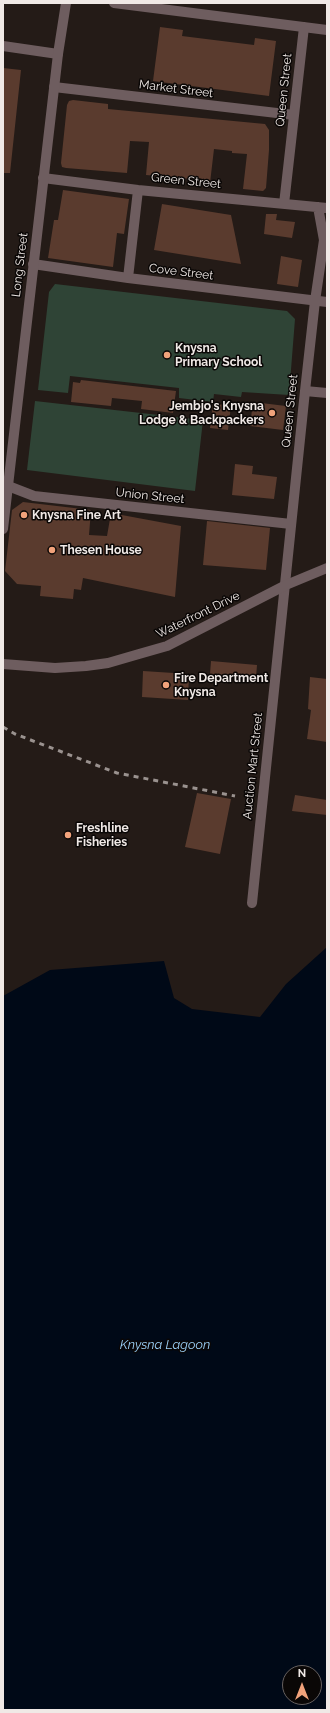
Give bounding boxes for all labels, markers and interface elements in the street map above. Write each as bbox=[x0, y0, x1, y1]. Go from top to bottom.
street label: Queen Street bbox=[273, 53, 295, 127]
street label: Market Street bbox=[138, 77, 214, 101]
street label: Green Street bbox=[150, 170, 222, 192]
street label: Long Street bbox=[9, 232, 31, 298]
street label: Cove Street bbox=[148, 261, 214, 283]
place label: Knysna Primary School bbox=[175, 341, 262, 369]
marker: Knysna Primary School bbox=[162, 350, 172, 360]
street label: Queen Street bbox=[279, 374, 301, 448]
place label: Jembjo's Knysna Lodge & Backpackers bbox=[139, 399, 264, 427]
marker: Jembjo's Knysna Lodge & Backpackers bbox=[267, 408, 277, 418]
street label: Union Street bbox=[115, 485, 185, 507]
place label: Knysna Fine Art bbox=[32, 508, 121, 522]
marker: Knysna Fine Art bbox=[19, 510, 29, 520]
place label: Thesen House bbox=[60, 543, 142, 557]
marker: Thesen House bbox=[47, 545, 57, 555]
street label: Waterfront Drive bbox=[154, 589, 242, 641]
place label: Fire Department Knysna bbox=[174, 671, 268, 699]
marker: Fire Department Knysna bbox=[161, 680, 171, 690]
street label: Auction Mart Street bbox=[240, 712, 266, 820]
place label: Freshline Fisheries bbox=[76, 821, 129, 849]
marker: Freshline Fisheries bbox=[63, 830, 73, 840]
water label: Knysna Lagoon bbox=[120, 1337, 210, 1353]
north arrow bbox=[282, 1665, 322, 1705]
text: N bbox=[298, 1667, 306, 1680]

